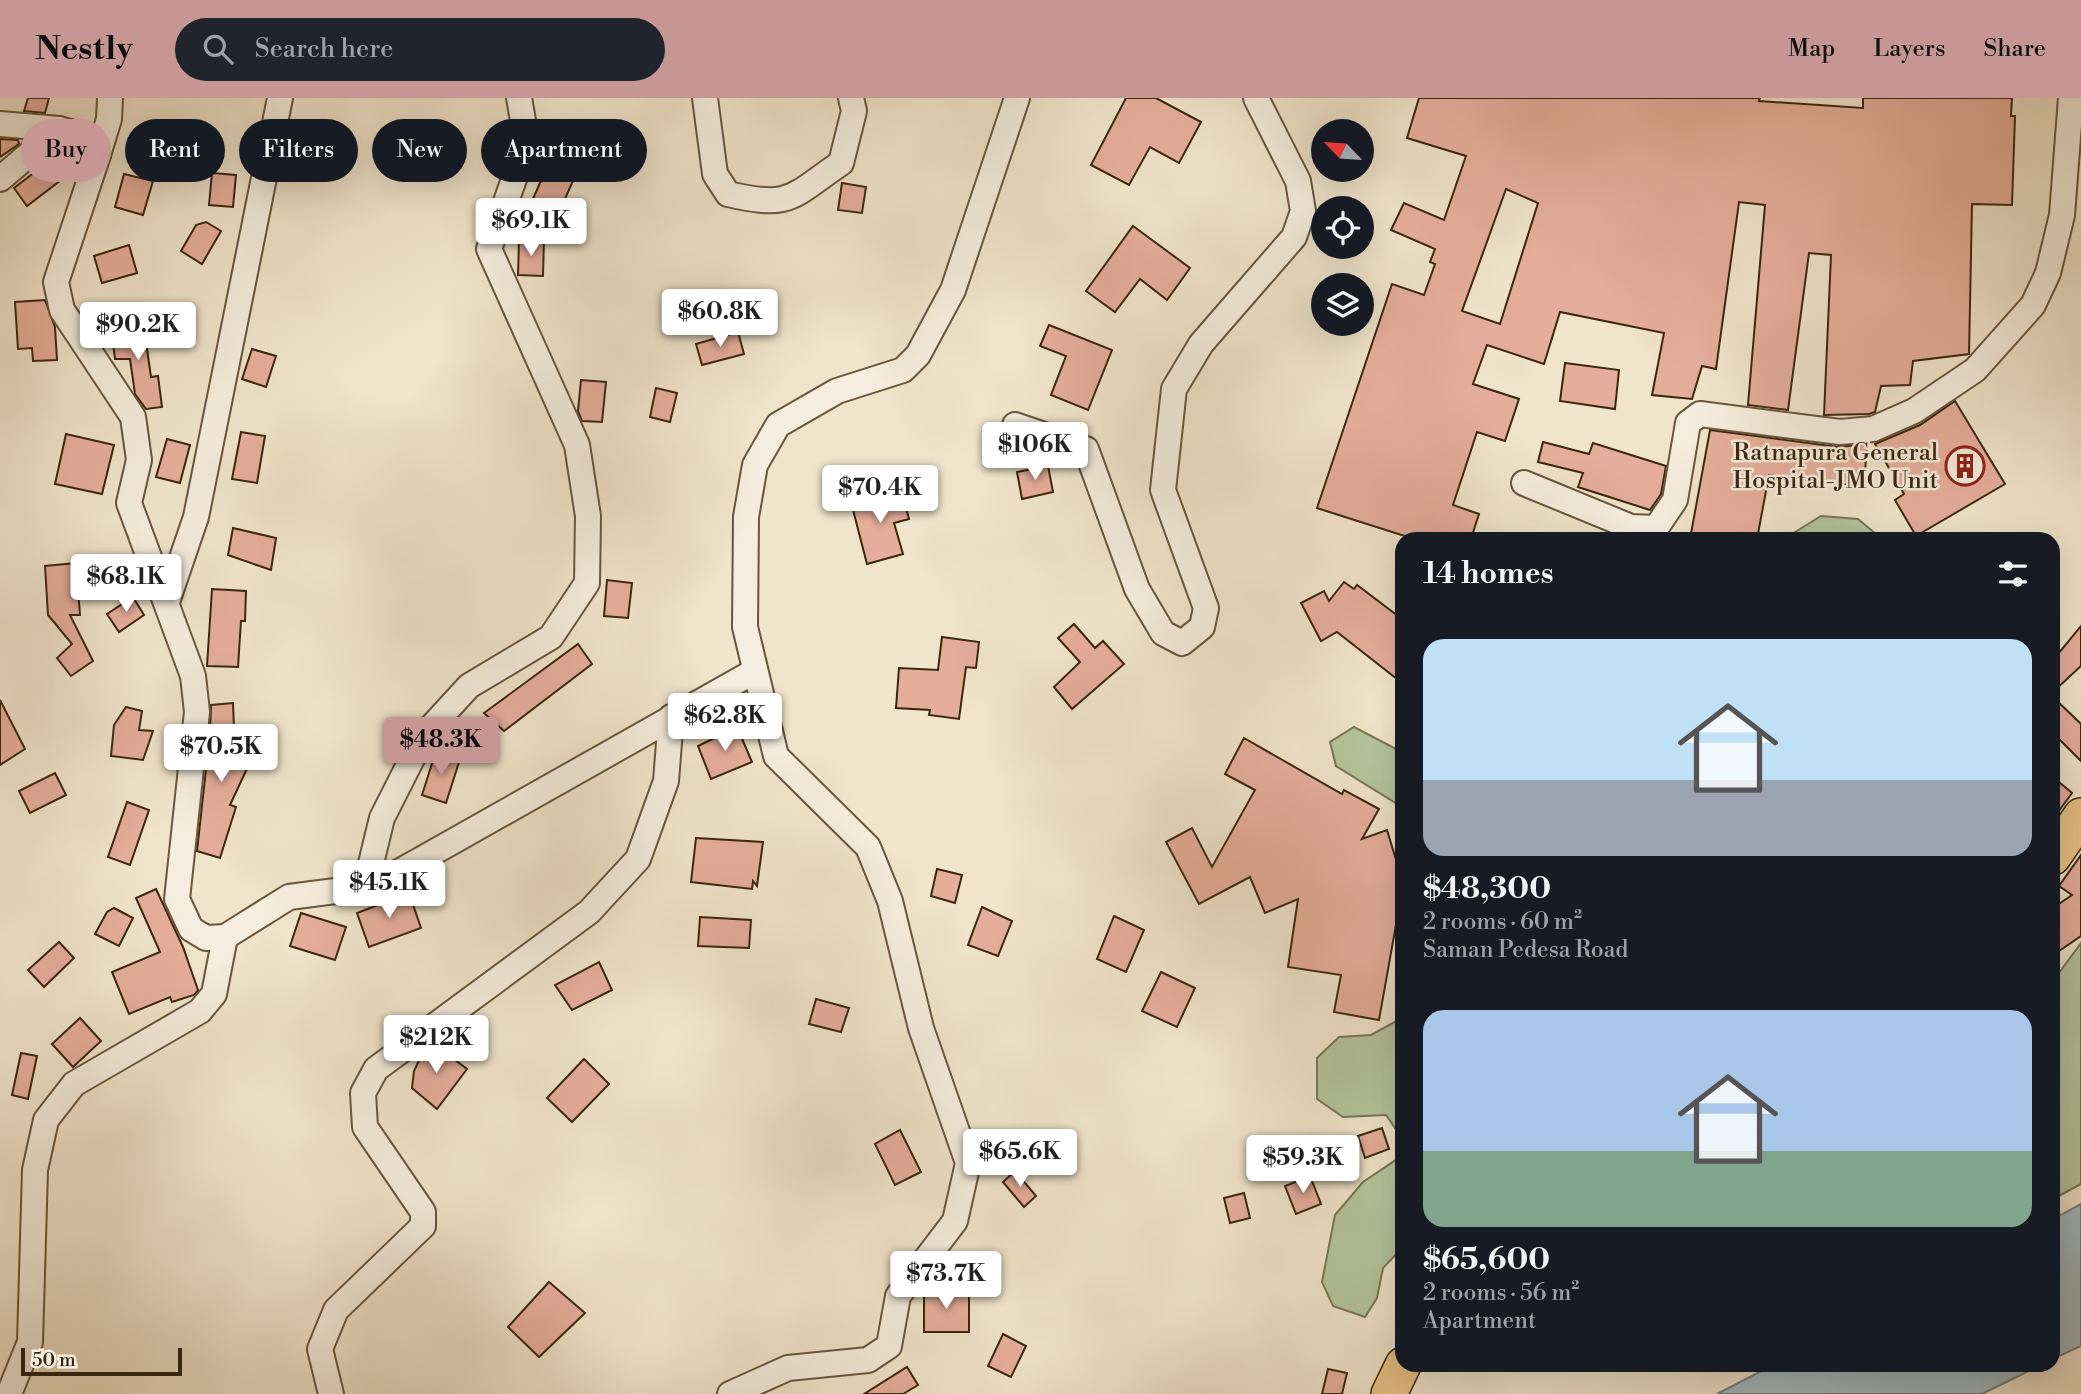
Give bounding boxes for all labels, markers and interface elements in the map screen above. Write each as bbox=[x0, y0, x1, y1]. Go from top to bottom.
search box bbox=[175, 18, 665, 81]
text: Nestly bbox=[35, 29, 133, 70]
icon: search bbox=[199, 30, 237, 68]
text: Search here bbox=[255, 33, 393, 65]
text: Map bbox=[1788, 34, 1835, 64]
text: Layers bbox=[1873, 34, 1945, 64]
text: Share bbox=[1983, 34, 2046, 64]
chip: Buy bbox=[21, 119, 111, 182]
chip: Rent bbox=[125, 119, 225, 182]
chip: Filters bbox=[239, 119, 358, 182]
chip: New bbox=[372, 119, 467, 182]
chip: Apartment bbox=[481, 119, 647, 182]
north arrow bbox=[1311, 119, 1374, 182]
map controls bbox=[1311, 119, 1374, 336]
button: locate bbox=[1311, 196, 1374, 259]
pin: $69.1K bbox=[474, 198, 588, 258]
text: $69.1K bbox=[492, 207, 570, 235]
button: layers bbox=[1311, 273, 1374, 336]
pin: $60.8K bbox=[663, 289, 777, 349]
text: $60.8K bbox=[678, 298, 762, 326]
pin: $90.2K bbox=[81, 302, 195, 362]
text: $90.2K bbox=[96, 311, 180, 339]
pin: $106K bbox=[986, 422, 1084, 482]
text: $106K bbox=[998, 431, 1072, 459]
place label: Ratnapura General Hospital-JMO Unit bbox=[1733, 438, 1938, 496]
building icon: Ratnapura General Hospital-JMO Unit bbox=[1944, 445, 1986, 487]
pin: $70.4K bbox=[823, 466, 937, 525]
text: $70.4K bbox=[838, 474, 922, 502]
pin: $68.1K bbox=[69, 554, 183, 614]
text: 14 homes bbox=[1423, 555, 1554, 593]
icon: filters bbox=[1994, 555, 2032, 593]
text: $68.1K bbox=[87, 563, 165, 591]
icon: home bbox=[1665, 685, 1791, 811]
pin: $62.8K bbox=[668, 694, 782, 753]
text: $62.8K bbox=[684, 702, 766, 730]
pin: $48.3K bbox=[384, 718, 498, 777]
pin: $70.5K bbox=[164, 724, 278, 784]
text: $48.3K bbox=[400, 726, 482, 754]
text: $70.5K bbox=[180, 733, 262, 761]
pin: $45.1K bbox=[332, 860, 446, 920]
text: $45.1K bbox=[349, 869, 429, 897]
text: $48,300 bbox=[1423, 870, 1551, 908]
text: 2 rooms · 60 m² bbox=[1423, 908, 1582, 936]
text: Saman Pedesa Road bbox=[1423, 936, 1628, 964]
pin: $212K bbox=[387, 1016, 485, 1075]
text: $212K bbox=[400, 1024, 472, 1052]
icon: home bbox=[1665, 1056, 1791, 1182]
pin: $65.6K bbox=[963, 1130, 1077, 1189]
pin: $59.3K bbox=[1246, 1136, 1360, 1195]
text: $65.6K bbox=[979, 1138, 1061, 1166]
text: $59.3K bbox=[1262, 1144, 1344, 1172]
text: $65,600 bbox=[1423, 1241, 1550, 1279]
pin: $73.7K bbox=[889, 1252, 1003, 1311]
text: $73.7K bbox=[906, 1260, 986, 1288]
text: 2 rooms · 56 m² bbox=[1423, 1279, 1579, 1307]
text: Apartment bbox=[1423, 1307, 1536, 1335]
scale bar bbox=[21, 1345, 182, 1377]
text: 50 m bbox=[32, 1348, 76, 1372]

